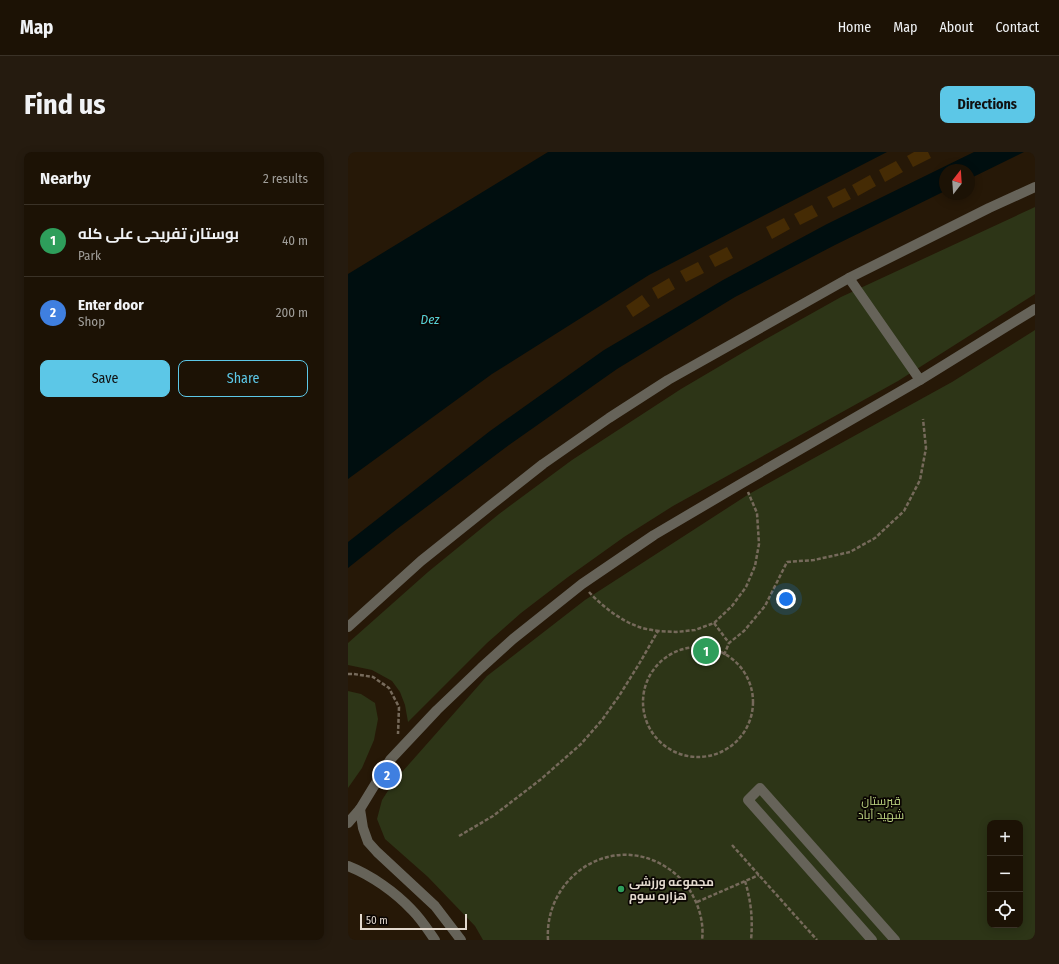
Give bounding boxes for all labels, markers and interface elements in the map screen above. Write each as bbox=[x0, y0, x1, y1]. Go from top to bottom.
text: Map bbox=[20, 16, 53, 39]
text: Home bbox=[838, 19, 871, 36]
text: Map bbox=[893, 19, 917, 36]
text: About bbox=[939, 19, 974, 36]
text: Contact bbox=[996, 19, 1039, 36]
button: Directions bbox=[940, 86, 1035, 123]
text: Find us bbox=[24, 88, 106, 121]
north arrow bbox=[939, 164, 975, 200]
text: Nearby bbox=[40, 168, 91, 189]
text: 2 results bbox=[263, 171, 308, 186]
text: بوستان تفریحی علی کله bbox=[78, 225, 239, 243]
text: 1 bbox=[50, 233, 56, 248]
text: 40 m bbox=[282, 233, 308, 248]
text: Park bbox=[78, 248, 101, 263]
text: Enter door bbox=[78, 296, 144, 314]
text: 2 bbox=[50, 305, 56, 320]
text: 200 m bbox=[276, 305, 308, 320]
water label: Dez bbox=[421, 312, 440, 327]
text: Shop bbox=[78, 314, 105, 329]
button: Save bbox=[40, 360, 170, 397]
button: Share bbox=[178, 360, 308, 397]
your location bbox=[776, 589, 796, 609]
pin: 1 bbox=[693, 636, 719, 666]
pin: 2 bbox=[374, 760, 400, 790]
park label: قبرستان شهید آباد bbox=[858, 794, 904, 822]
map controls bbox=[987, 820, 1023, 928]
button: + bbox=[987, 820, 1023, 856]
button: − bbox=[987, 856, 1023, 892]
place label: مجموعه ورزشی هزاره سوم bbox=[629, 875, 714, 904]
marker: مجموعه ورزشی هزاره سوم bbox=[616, 884, 626, 894]
button: locate bbox=[987, 892, 1023, 928]
scale bar bbox=[360, 912, 467, 931]
text: 50 m bbox=[366, 914, 388, 927]

